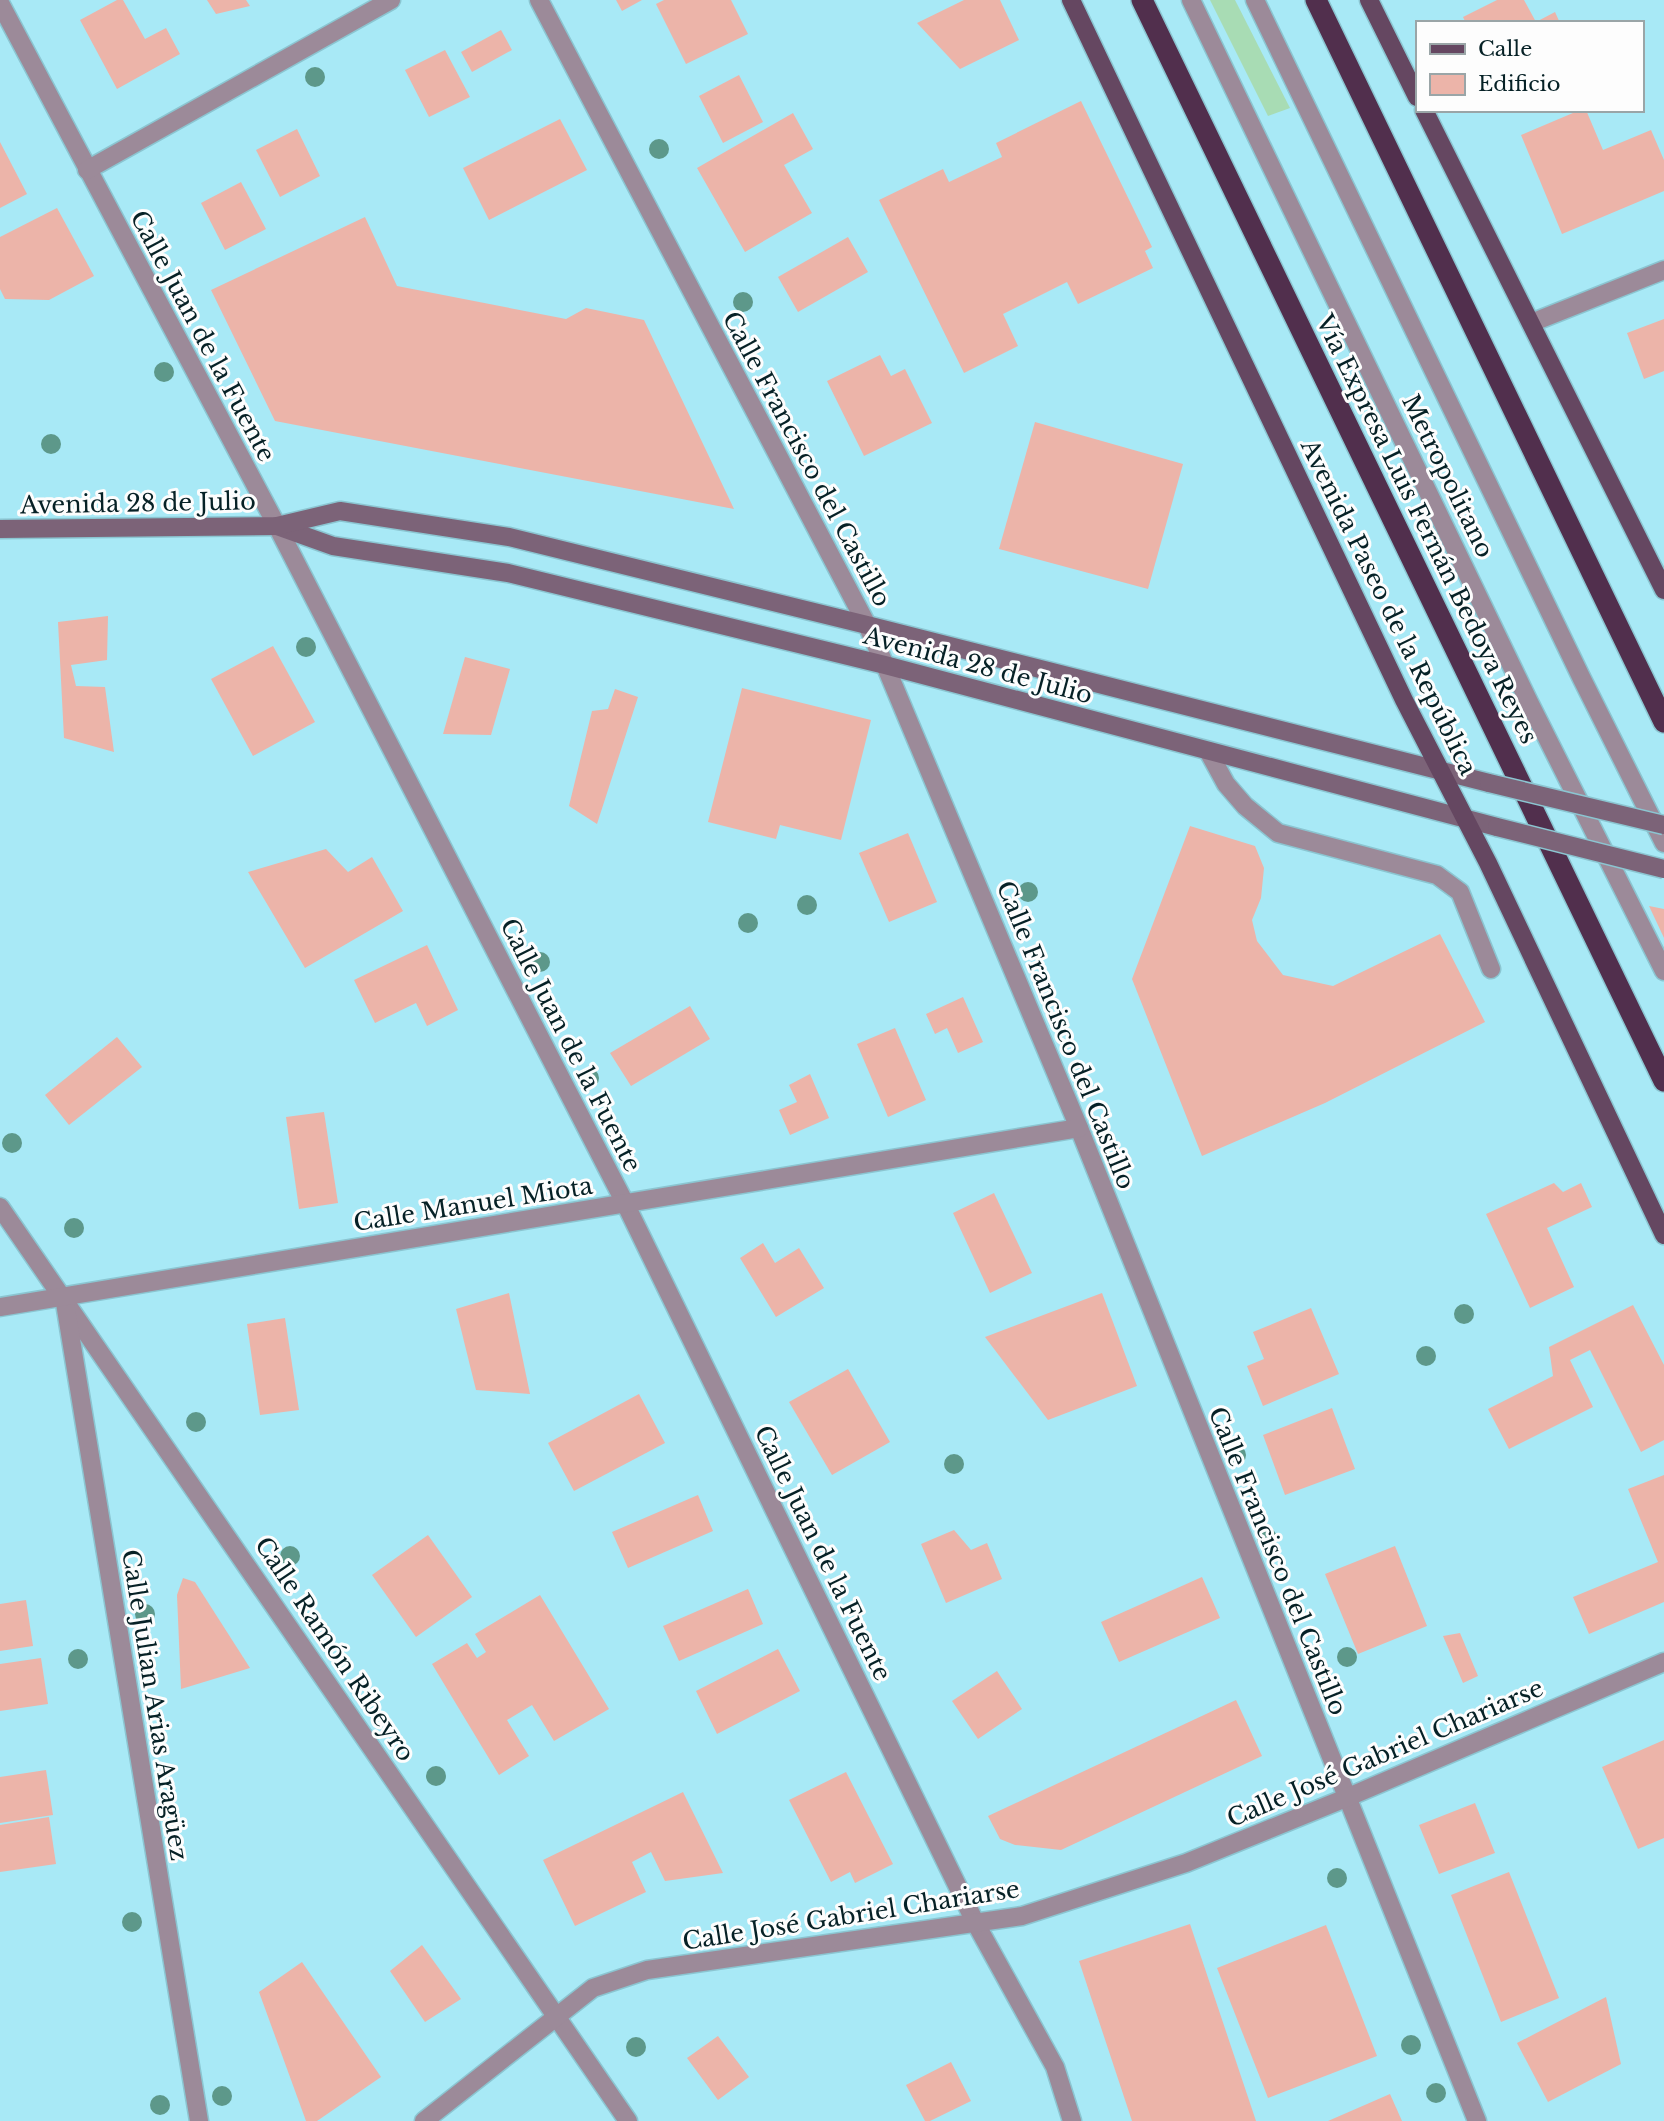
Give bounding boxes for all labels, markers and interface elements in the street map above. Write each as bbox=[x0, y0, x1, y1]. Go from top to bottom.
legend bbox=[1416, 21, 1643, 112]
text: Calle bbox=[1478, 36, 1532, 62]
text: Edificio bbox=[1478, 71, 1560, 97]
street label: Calle Juan de la Fuente bbox=[124, 205, 282, 467]
street label: Calle Francisco del Castillo bbox=[717, 307, 897, 611]
street label: Vía Expresa Luis Fernán Bedoya Reyes bbox=[1310, 309, 1544, 748]
street label: Metropolitano bbox=[1396, 390, 1500, 562]
street label: Avenida Paseo de la República bbox=[1294, 434, 1483, 780]
street label: Avenida 28 de Julio bbox=[19, 486, 256, 520]
street label: Avenida 28 de Julio bbox=[859, 620, 1096, 710]
street label: Calle Francisco del Castillo bbox=[991, 877, 1141, 1193]
street label: Calle Juan de la Fuente bbox=[494, 914, 648, 1176]
street label: Calle Manuel Miota bbox=[351, 1171, 595, 1237]
street label: Calle Francisco del Castillo bbox=[1203, 1403, 1353, 1719]
street label: Calle Juan de la Fuente bbox=[749, 1421, 897, 1685]
street label: Calle Ramón Ribeyro bbox=[249, 1531, 421, 1767]
street label: Calle Julian Arias Aragüez bbox=[116, 1547, 194, 1863]
street label: Calle José Gabriel Chariarse bbox=[1222, 1673, 1548, 1833]
street label: Calle José Gabriel Chariarse bbox=[680, 1874, 1022, 1956]

